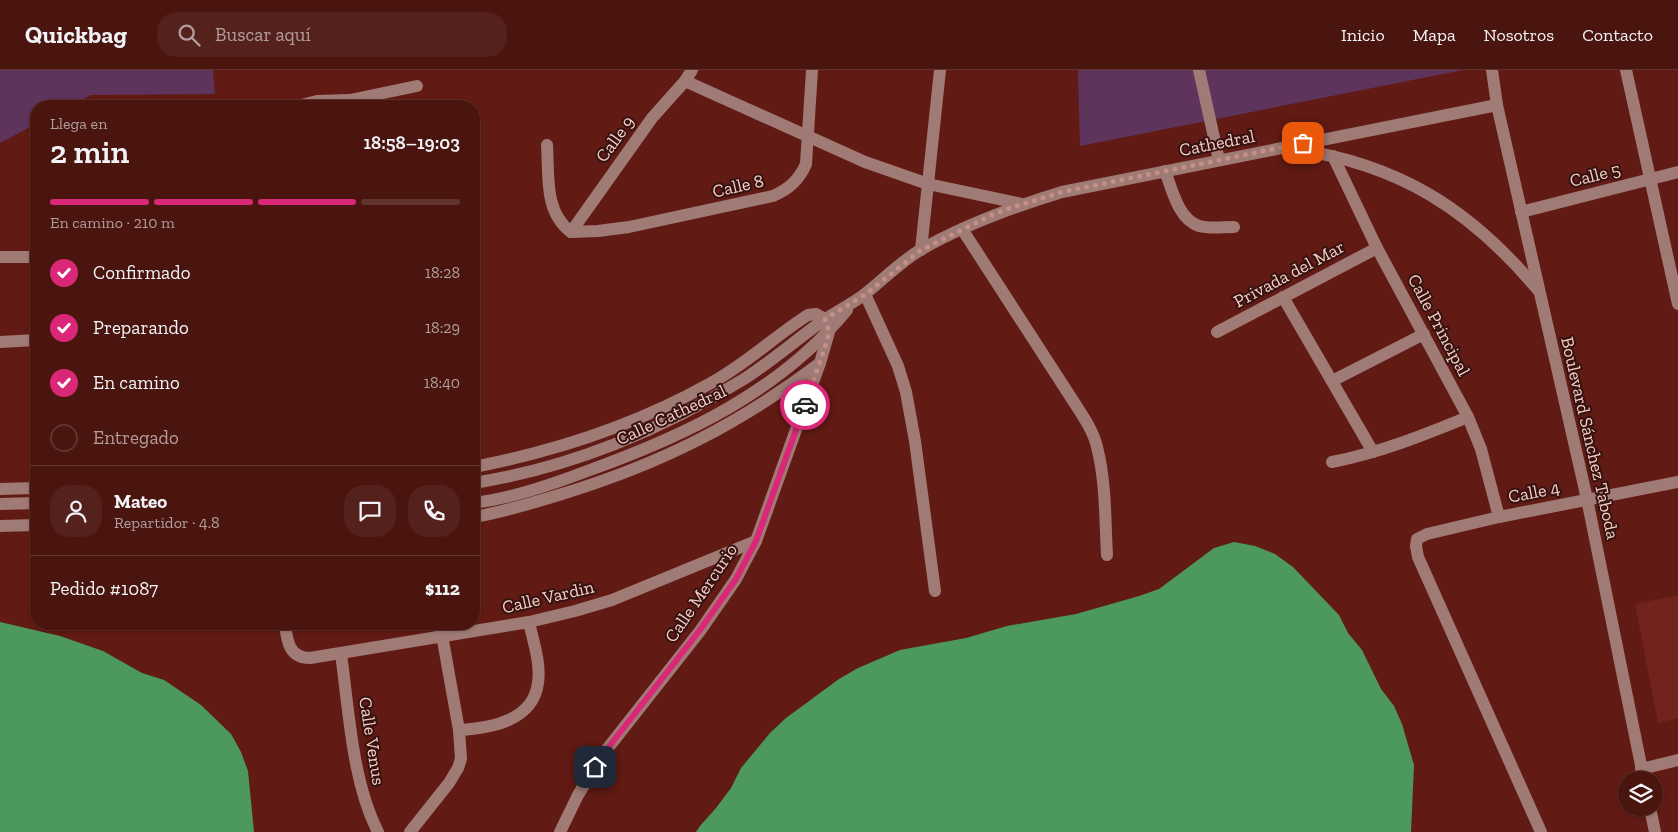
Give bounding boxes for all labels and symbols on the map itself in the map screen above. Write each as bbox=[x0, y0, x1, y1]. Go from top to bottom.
street label: Calle 9 bbox=[591, 111, 639, 167]
pin bbox=[1282, 122, 1324, 164]
street label: Cathedral bbox=[1177, 125, 1257, 161]
street label: Calle 5 bbox=[1567, 158, 1623, 192]
street label: Calle 8 bbox=[710, 169, 766, 203]
street label: Privada del Mar bbox=[1230, 236, 1348, 312]
street label: Calle Principal bbox=[1403, 270, 1475, 380]
street label: Boulevard Sánchez Taboda bbox=[1556, 335, 1624, 542]
street label: Calle Cathedral bbox=[612, 380, 730, 450]
courier bbox=[780, 380, 830, 430]
street label: Calle 4 bbox=[1506, 476, 1562, 508]
street label: Calle Mercurio bbox=[660, 540, 742, 646]
street label: Calle Vardin bbox=[500, 576, 597, 618]
street label: Calle Venus bbox=[354, 695, 390, 787]
pin bbox=[574, 746, 616, 788]

